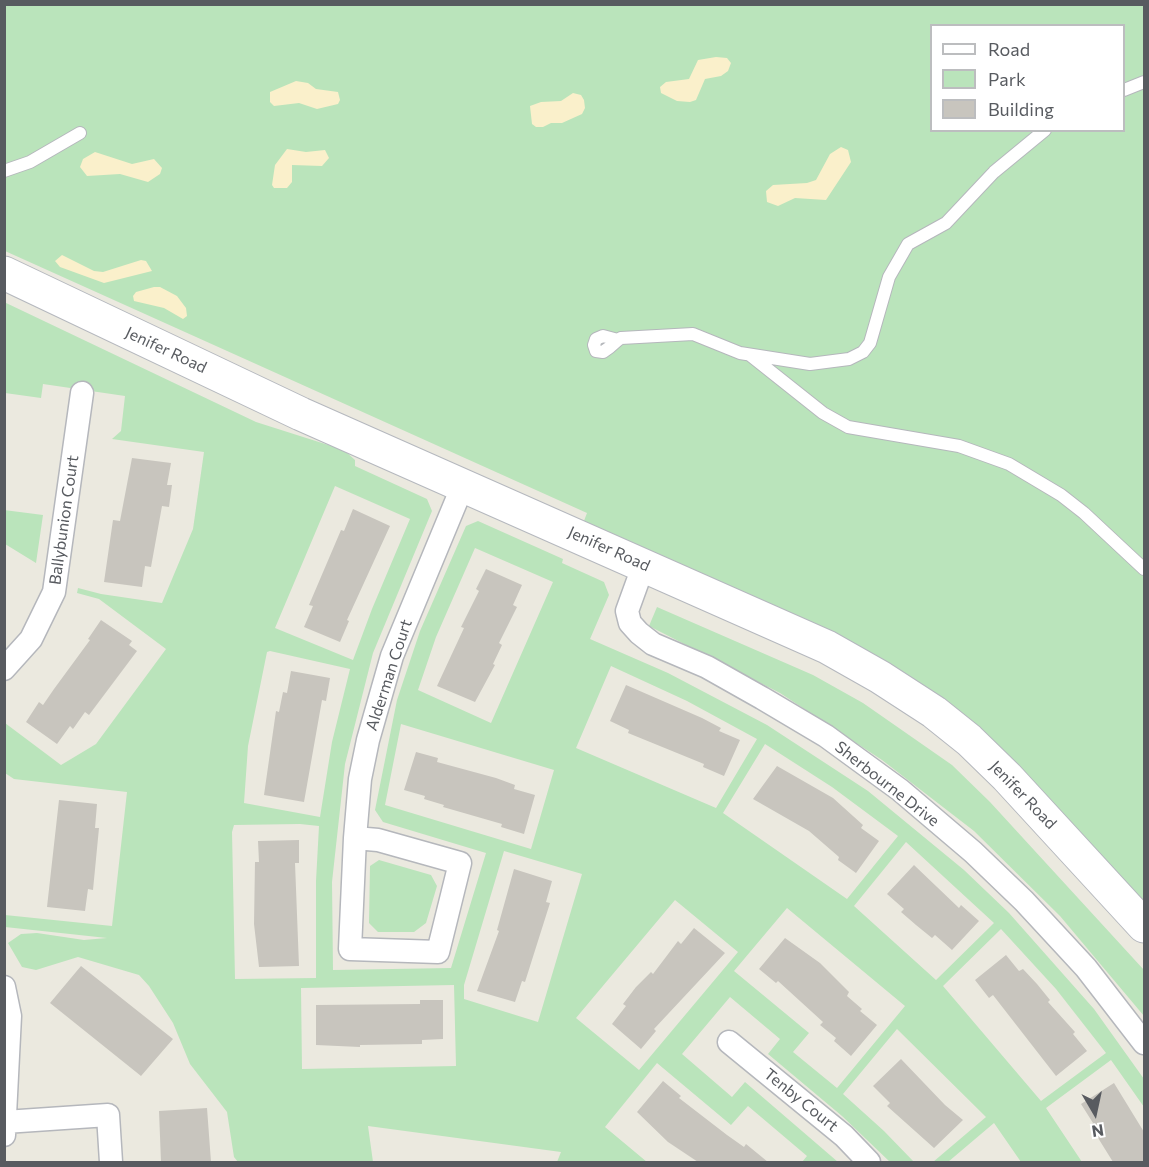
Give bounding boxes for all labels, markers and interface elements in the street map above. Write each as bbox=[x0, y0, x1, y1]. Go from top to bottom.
legend bbox=[930, 24, 1125, 132]
text: Road bbox=[988, 38, 1030, 60]
text: Park bbox=[988, 68, 1026, 90]
text: Building bbox=[988, 98, 1054, 120]
street label: Jenifer Road bbox=[122, 323, 210, 377]
street label: Ballybunion Court bbox=[45, 454, 83, 586]
street label: Jenifer Road bbox=[565, 522, 653, 576]
street label: Alderman Court bbox=[362, 617, 416, 733]
street label: Sherbourne Drive bbox=[831, 737, 943, 831]
street label: Jenifer Road bbox=[986, 757, 1060, 833]
street label: Tenby Court bbox=[760, 1064, 842, 1136]
north arrow bbox=[1065, 1083, 1125, 1143]
text: N bbox=[1090, 1121, 1105, 1142]

